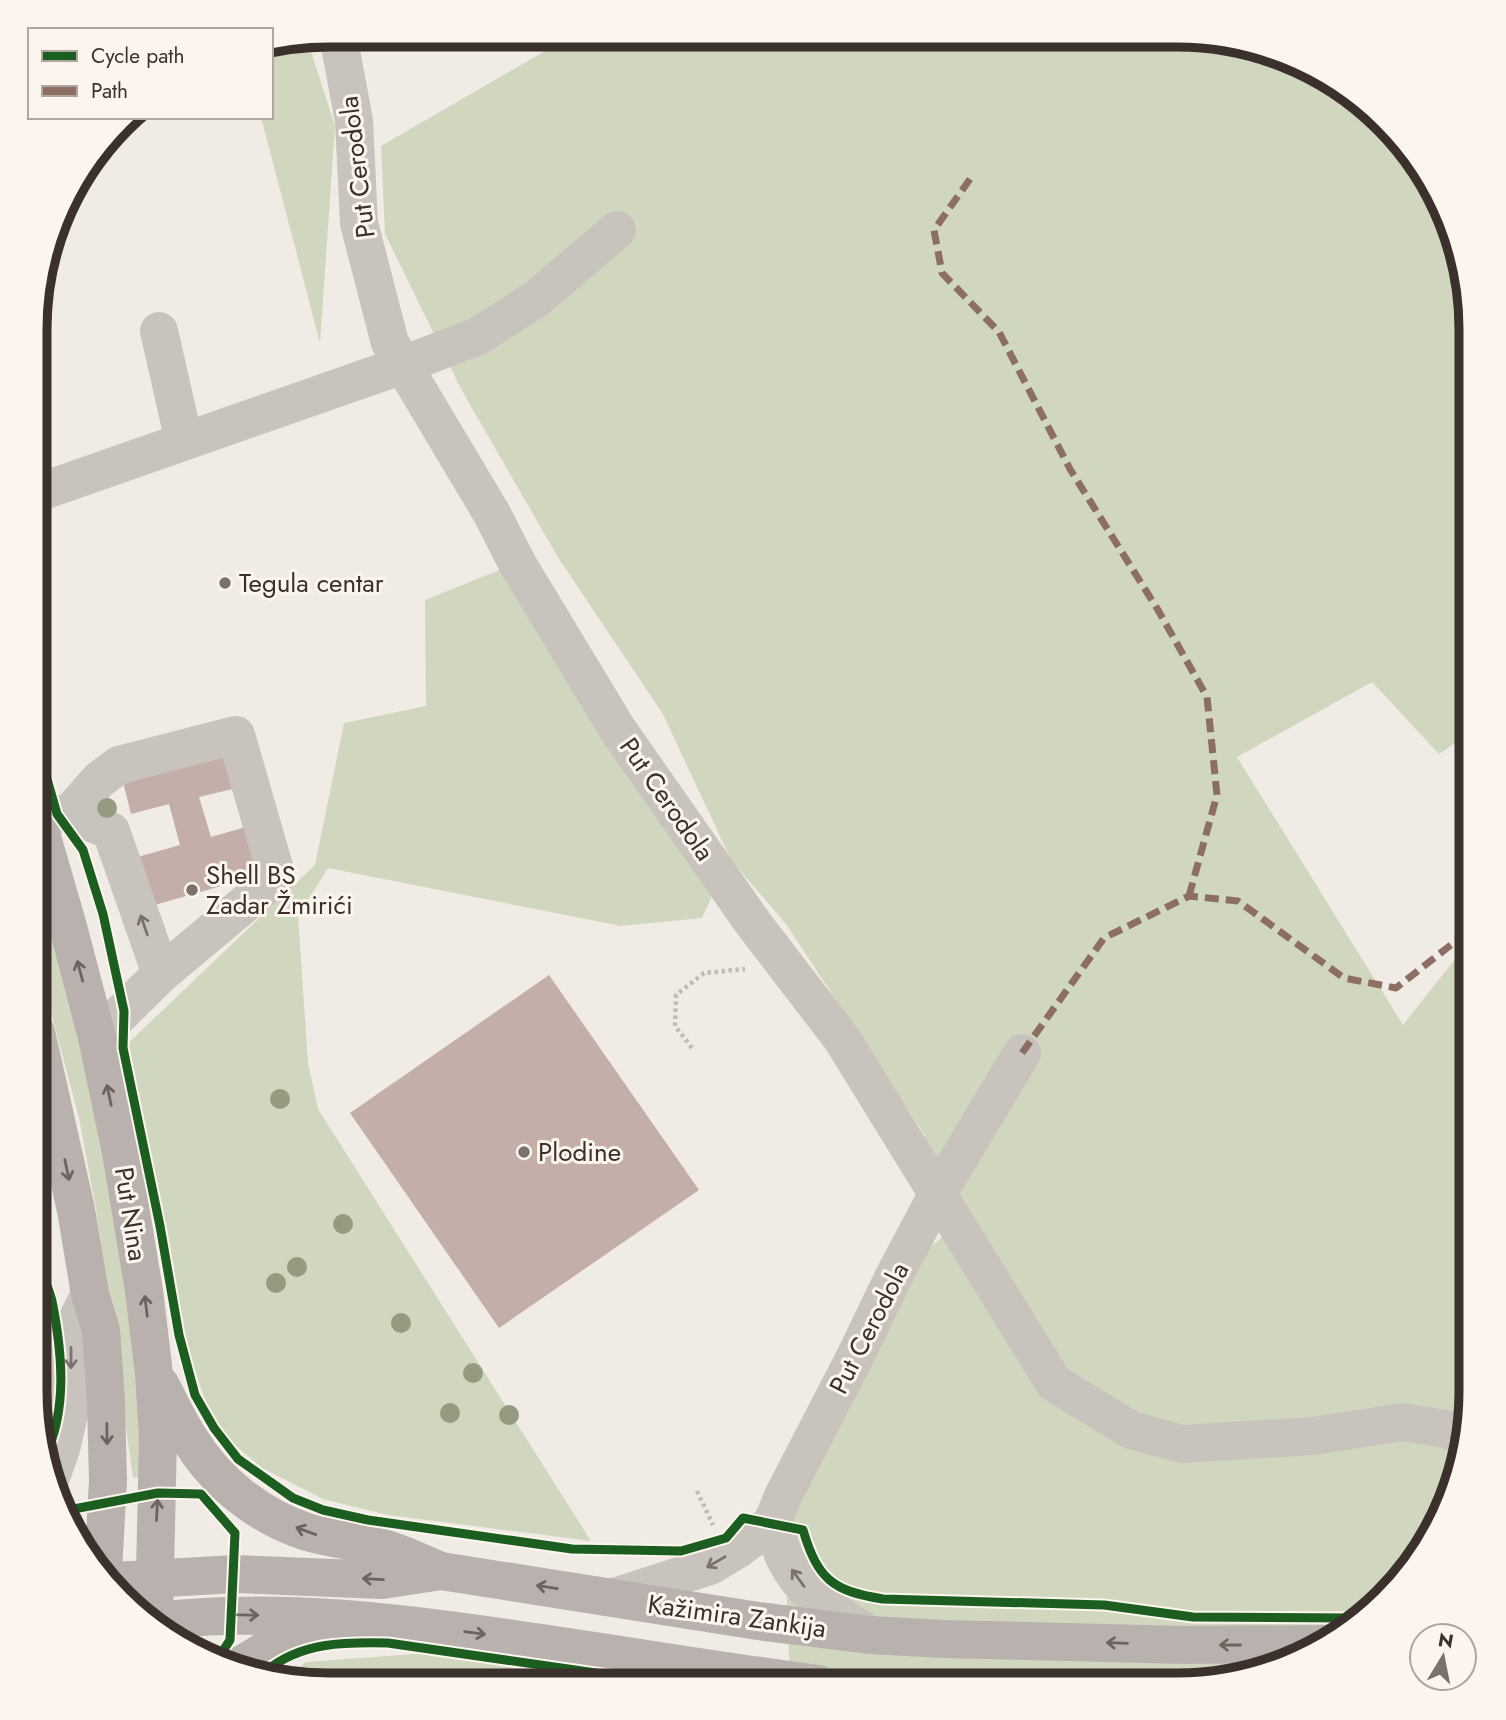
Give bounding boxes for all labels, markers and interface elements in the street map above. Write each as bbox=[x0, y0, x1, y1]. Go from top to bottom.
legend bbox=[28, 28, 273, 119]
text: Cycle path bbox=[91, 41, 184, 71]
text: Path bbox=[91, 76, 128, 106]
street label: Put Cerodola bbox=[329, 94, 385, 240]
place label: Tegula centar bbox=[239, 564, 384, 602]
marker: Tegula centar bbox=[217, 575, 233, 591]
street label: Put Cerodola bbox=[610, 730, 724, 868]
place label: Shell BS Zadar Žmirići bbox=[206, 856, 353, 924]
marker: Shell BS Zadar Žmirići bbox=[184, 882, 200, 898]
one-way arrow bbox=[137, 914, 150, 936]
one-way arrow bbox=[73, 960, 86, 983]
one-way arrow bbox=[102, 1084, 116, 1107]
place label: Plodine bbox=[538, 1133, 621, 1171]
marker: Plodine bbox=[516, 1144, 532, 1160]
one-way arrow bbox=[61, 1158, 75, 1181]
street label: Put Nina bbox=[105, 1164, 157, 1264]
street label: Put Cerodola bbox=[820, 1256, 918, 1400]
one-way arrow bbox=[139, 1295, 152, 1318]
one-way arrow bbox=[64, 1346, 78, 1369]
one-way arrow bbox=[100, 1423, 113, 1446]
one-way arrow bbox=[151, 1499, 164, 1522]
one-way arrow bbox=[295, 1524, 317, 1536]
one-way arrow bbox=[707, 1555, 727, 1569]
one-way arrow bbox=[791, 1569, 805, 1588]
one-way arrow bbox=[362, 1573, 385, 1586]
one-way arrow bbox=[536, 1580, 559, 1593]
street label: Kažimira Zankija bbox=[645, 1585, 829, 1647]
one-way arrow bbox=[237, 1608, 260, 1621]
north arrow bbox=[1408, 1622, 1478, 1692]
text: N bbox=[1436, 1626, 1456, 1655]
one-way arrow bbox=[463, 1627, 486, 1640]
one-way arrow bbox=[1106, 1636, 1129, 1650]
one-way arrow bbox=[1219, 1638, 1242, 1652]

